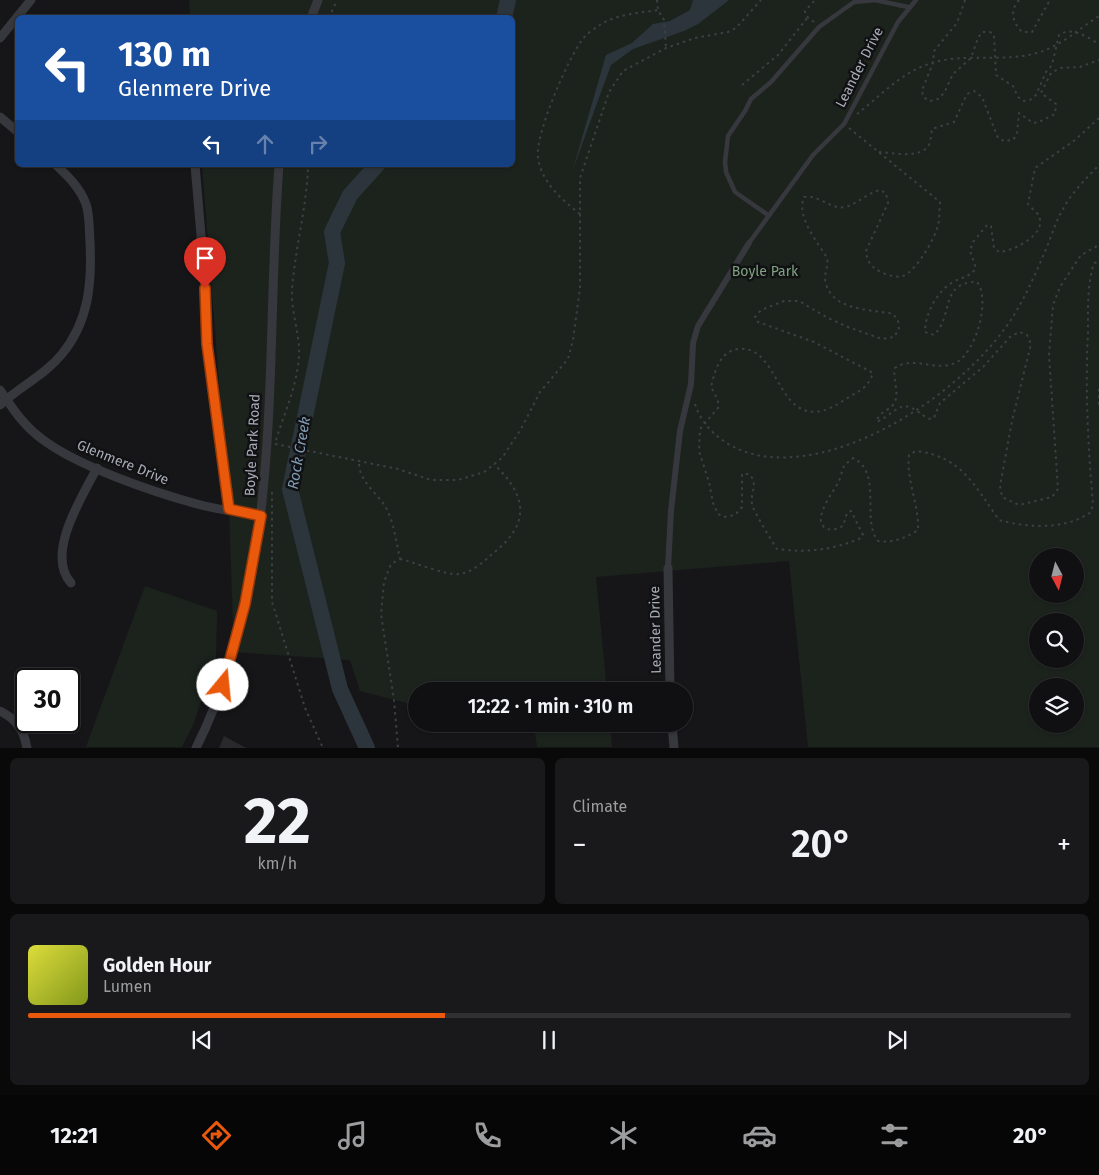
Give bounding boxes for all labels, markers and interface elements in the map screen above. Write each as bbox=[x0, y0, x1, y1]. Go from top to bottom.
street label: Leander Drive bbox=[832, 24, 887, 110]
text: 130 m bbox=[118, 33, 211, 75]
icon: left bbox=[35, 35, 100, 100]
text: Glenmere Drive bbox=[118, 75, 271, 102]
icon: left bbox=[198, 130, 226, 158]
icon: ahead bbox=[251, 130, 279, 158]
icon: right bbox=[304, 130, 332, 158]
pin bbox=[184, 237, 226, 288]
icon: arrive bbox=[191, 244, 219, 272]
park label: Boyle Park bbox=[732, 263, 799, 280]
street label: Boyle Park Road bbox=[241, 393, 264, 497]
water label: Rock Creek bbox=[284, 415, 314, 491]
street label: Glenmere Drive bbox=[74, 436, 171, 489]
north arrow bbox=[1029, 548, 1084, 602]
map controls bbox=[1029, 548, 1084, 733]
street label: Leander Drive bbox=[646, 586, 665, 674]
button: search bbox=[1029, 613, 1084, 668]
position arrow bbox=[196, 658, 248, 710]
speed limit sign: 30 bbox=[15, 668, 80, 733]
button: layers bbox=[1029, 678, 1084, 733]
text: 12:22 · 1 min · 310 m bbox=[468, 695, 633, 718]
text: 22 bbox=[244, 782, 311, 860]
text: Climate bbox=[573, 797, 627, 816]
text: 20° bbox=[791, 821, 852, 867]
text: − bbox=[573, 828, 587, 861]
text: + bbox=[1057, 828, 1071, 861]
text: km/h bbox=[257, 854, 297, 873]
text: Golden Hour bbox=[103, 954, 212, 977]
text: Lumen bbox=[103, 977, 152, 996]
icon: previous bbox=[188, 1026, 216, 1054]
icon: pause bbox=[535, 1026, 563, 1054]
icon: next bbox=[883, 1026, 911, 1054]
icon: directions bbox=[199, 1118, 234, 1153]
icon: music bbox=[335, 1118, 370, 1153]
icon: phone bbox=[470, 1118, 505, 1153]
icon: climate bbox=[606, 1118, 641, 1153]
icon: car bbox=[742, 1118, 777, 1153]
icon: filters bbox=[877, 1118, 912, 1153]
text: 12:21 bbox=[50, 1122, 98, 1149]
text: 20° bbox=[1013, 1122, 1049, 1149]

